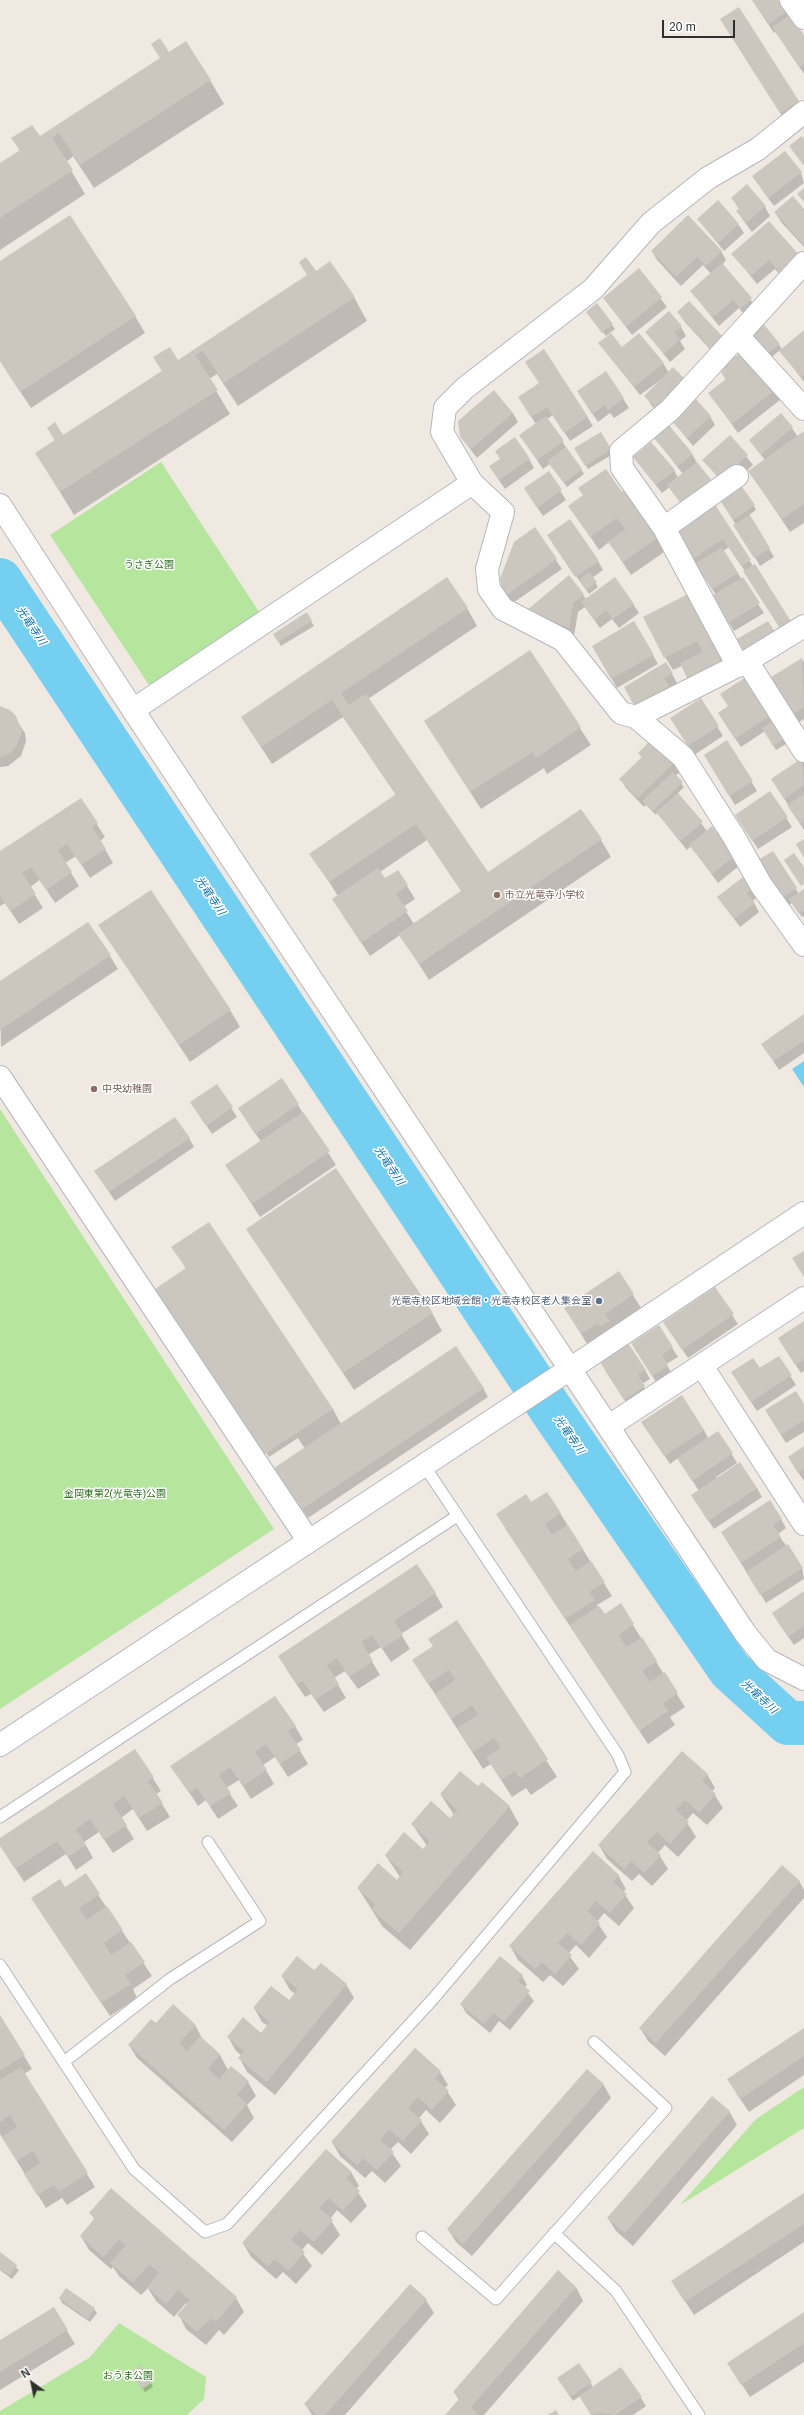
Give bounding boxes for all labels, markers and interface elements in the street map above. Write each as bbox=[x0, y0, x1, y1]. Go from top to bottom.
scale bar bbox=[664, 12, 737, 38]
text: 20 m bbox=[669, 20, 696, 34]
park label: うさぎ公園 bbox=[124, 559, 174, 571]
water label: 光竜寺川 bbox=[13, 604, 49, 648]
water label: 光竜寺川 bbox=[192, 874, 228, 918]
place label: 市立光竜寺小学校 bbox=[505, 889, 585, 901]
marker: 市立光竜寺小学校 bbox=[492, 890, 502, 900]
place label: 中央幼稚園 bbox=[102, 1083, 152, 1095]
marker: 中央幼稚園 bbox=[89, 1084, 99, 1094]
water label: 光竜寺川 bbox=[371, 1144, 407, 1188]
place label: 光竜寺校区地域会館・光竜寺校区老人集会室 bbox=[391, 1295, 591, 1307]
marker: 光竜寺校区地域会館・光竜寺校区老人集会室 bbox=[594, 1296, 604, 1306]
water label: 光竜寺川 bbox=[551, 1413, 587, 1457]
park label: 金岡東第2(光竜寺)公園 bbox=[64, 1488, 166, 1500]
water label: 光竜寺川 bbox=[738, 1677, 780, 1717]
north arrow bbox=[12, 2363, 52, 2403]
text: N bbox=[19, 2366, 32, 2380]
park label: おうま公園 bbox=[103, 2370, 153, 2382]

